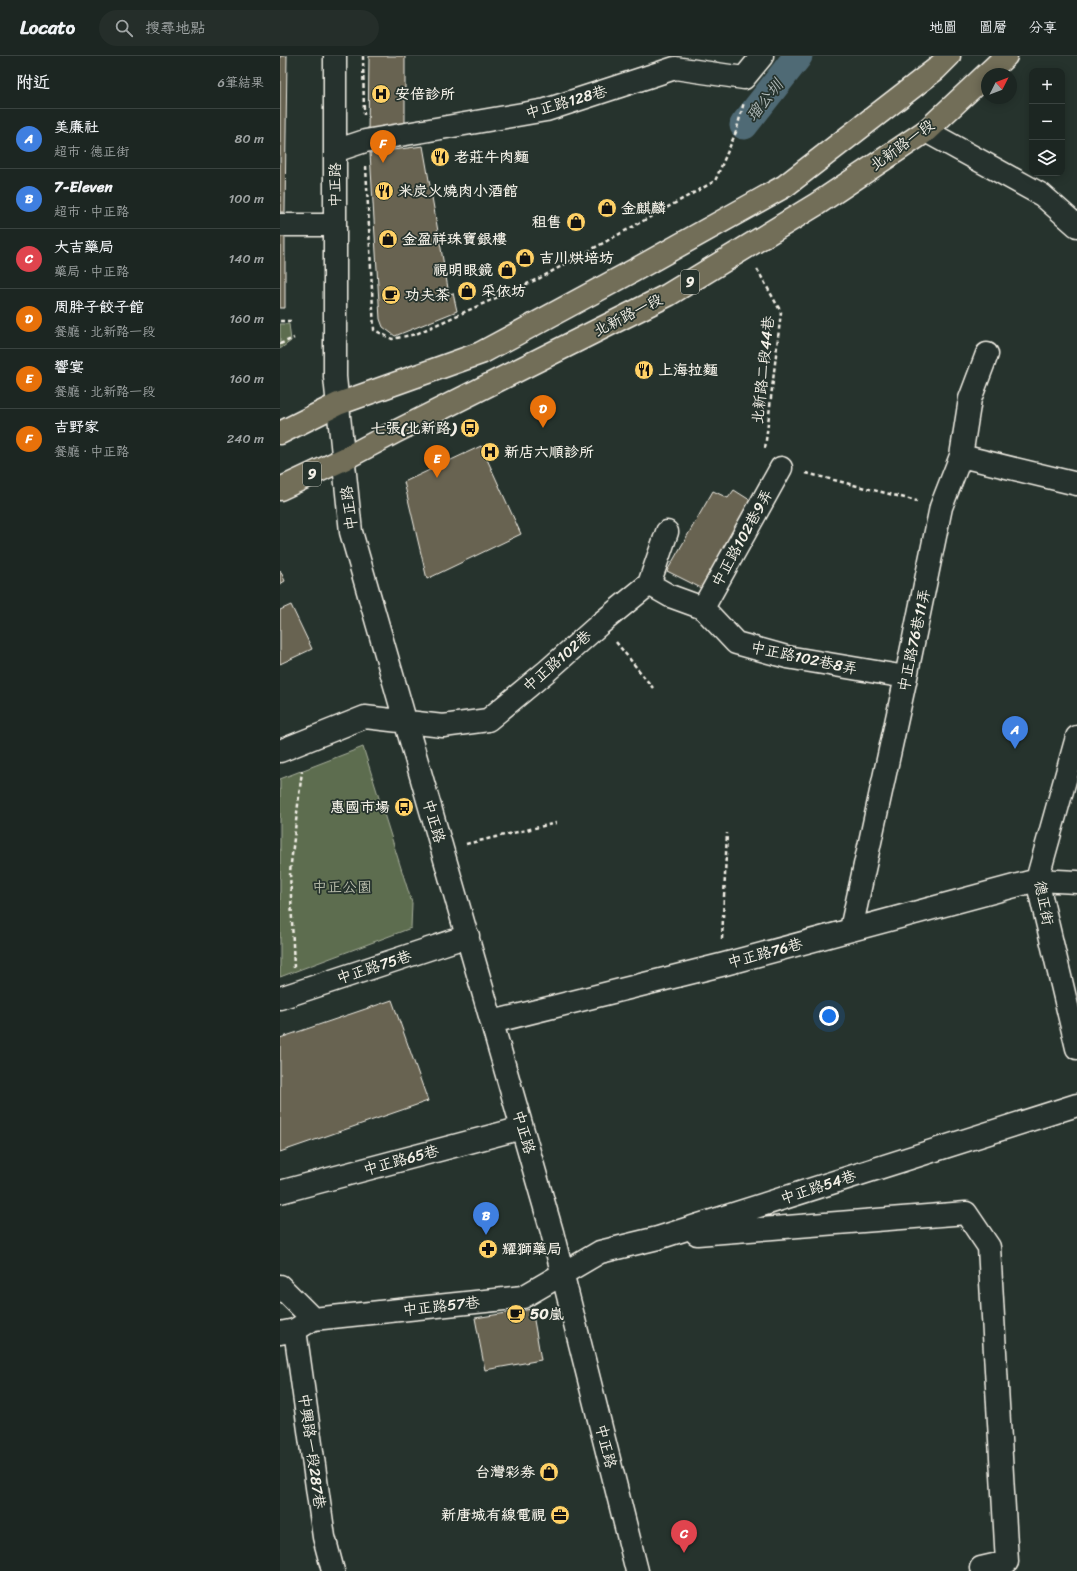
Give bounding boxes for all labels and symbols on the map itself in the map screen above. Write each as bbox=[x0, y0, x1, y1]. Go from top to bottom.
north arrow bbox=[981, 68, 1017, 104]
water label: 瑠公圳 bbox=[738, 71, 792, 128]
street label: 中正路128巷 bbox=[522, 78, 610, 126]
place label: 安倍診所 bbox=[395, 81, 455, 107]
hospital icon: 安倍診所 bbox=[370, 83, 392, 105]
street label: 北新路一段 bbox=[864, 112, 940, 178]
pin: F bbox=[370, 130, 396, 163]
place label: 老莊牛肉麵 bbox=[454, 144, 529, 170]
restaurant icon: 老莊牛肉麵 bbox=[429, 146, 451, 168]
street label: 中正路 bbox=[322, 162, 348, 208]
place label: 米炭火燒肉小酒館 bbox=[398, 178, 518, 204]
restaurant icon: 米炭火燒肉小酒館 bbox=[373, 180, 395, 202]
place label: 金麒麟 bbox=[621, 195, 666, 221]
shop icon: 金麒麟 bbox=[596, 197, 618, 219]
place label: 租售 bbox=[532, 209, 562, 235]
shop icon: 租售 bbox=[565, 211, 587, 233]
place label: 金盈祥珠寶銀樓 bbox=[402, 226, 507, 252]
shop icon: 金盈祥珠寶銀樓 bbox=[377, 228, 399, 250]
place label: 吉川烘培坊 bbox=[539, 245, 614, 271]
shop icon: 吉川烘培坊 bbox=[514, 247, 536, 269]
place label: 視明眼鏡 bbox=[433, 257, 493, 283]
shop icon: 視明眼鏡 bbox=[496, 259, 518, 281]
road number: 9 bbox=[681, 270, 699, 294]
place label: 采依坊 bbox=[481, 278, 526, 304]
shop icon: 采依坊 bbox=[456, 280, 478, 302]
place label: 功夫茶 bbox=[405, 282, 450, 308]
cafe icon: 功夫茶 bbox=[380, 284, 402, 306]
street label: 北新路一段 bbox=[589, 286, 667, 344]
street label: 北新路二段44巷 bbox=[744, 315, 782, 425]
place label: 上海拉麵 bbox=[658, 357, 718, 383]
restaurant icon: 上海拉麵 bbox=[633, 359, 655, 381]
pin: D bbox=[530, 395, 556, 428]
place label: 七張(北新路) bbox=[370, 415, 458, 441]
bus stop icon: 七張(北新路) bbox=[459, 417, 481, 439]
place label: 新店六順診所 bbox=[504, 439, 594, 465]
hospital icon: 新店六順診所 bbox=[479, 441, 501, 463]
pin: E bbox=[424, 445, 450, 478]
road number: 9 bbox=[303, 462, 321, 486]
street label: 中正路 bbox=[333, 484, 365, 532]
street label: 中正路102巷9弄 bbox=[704, 484, 780, 592]
street label: 中正路76巷11弄 bbox=[890, 586, 938, 694]
street label: 中正路102巷 bbox=[517, 623, 597, 699]
street label: 中正路102巷8弄 bbox=[748, 634, 860, 682]
pin: A bbox=[1002, 716, 1028, 749]
place label: 惠國市場 bbox=[330, 794, 390, 820]
bus stop icon: 惠國市場 bbox=[393, 796, 415, 818]
street label: 中正路 bbox=[415, 796, 453, 846]
park label: 中正公園 bbox=[312, 874, 372, 900]
street label: 德正街 bbox=[1027, 878, 1061, 928]
street label: 中正路76巷 bbox=[724, 930, 806, 976]
street label: 中正路75巷 bbox=[333, 943, 415, 991]
your location bbox=[819, 1006, 839, 1026]
street label: 中正路 bbox=[505, 1107, 543, 1157]
street label: 中正路65巷 bbox=[360, 1137, 442, 1183]
street label: 中正路54巷 bbox=[777, 1163, 859, 1211]
pin: B bbox=[473, 1202, 499, 1235]
place label: 耀獅藥局 bbox=[502, 1236, 562, 1262]
pharmacy icon: 耀獅藥局 bbox=[477, 1238, 499, 1260]
street label: 中正路57巷 bbox=[401, 1289, 481, 1323]
place label: 50嵐 bbox=[530, 1301, 564, 1327]
cafe icon: 50嵐 bbox=[505, 1303, 527, 1325]
street label: 中興路一段287巷 bbox=[291, 1392, 333, 1510]
street label: 中正路 bbox=[588, 1421, 624, 1471]
place label: 台灣彩券 bbox=[475, 1459, 535, 1485]
shop icon: 台灣彩券 bbox=[538, 1461, 560, 1483]
place label: 新唐城有線電視 bbox=[441, 1502, 546, 1528]
office icon: 新唐城有線電視 bbox=[549, 1504, 571, 1526]
pin: C bbox=[671, 1520, 697, 1553]

